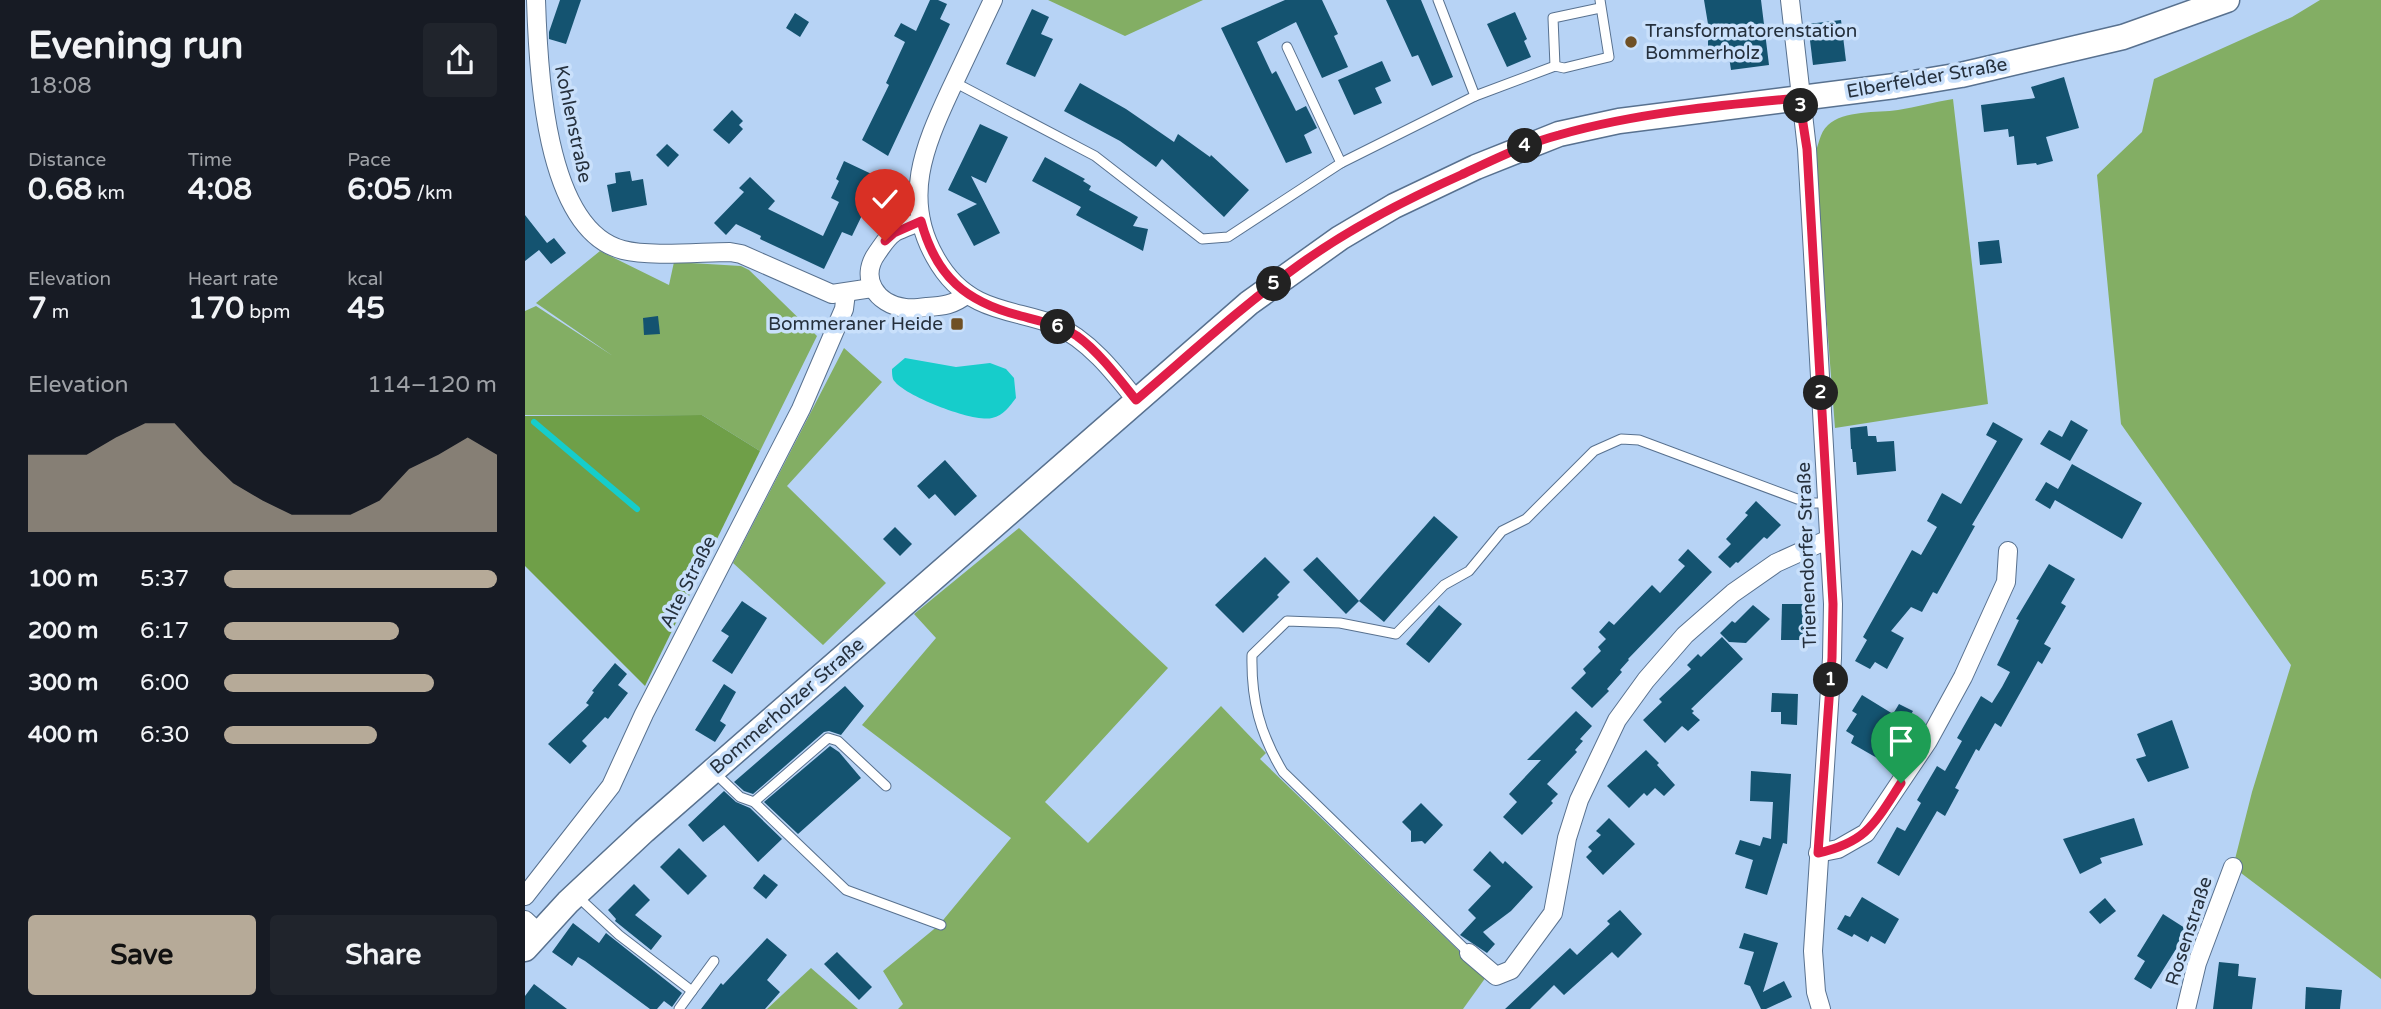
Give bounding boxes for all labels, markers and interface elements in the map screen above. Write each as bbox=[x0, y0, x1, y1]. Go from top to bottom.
place label: Transformatorenstation Bommerholz bbox=[1645, 20, 1857, 64]
text: Evening run bbox=[28, 23, 243, 69]
button: share bbox=[423, 23, 497, 97]
marker: Transformatorenstation Bommerholz bbox=[1623, 34, 1639, 50]
street label: Elberfelder Straße bbox=[1845, 53, 2009, 103]
street label: Kohlenstraße bbox=[550, 63, 596, 185]
text: 18:08 bbox=[28, 72, 92, 100]
pin: 3 bbox=[1783, 88, 1819, 124]
text: 3 bbox=[1795, 94, 1806, 116]
pin: 4 bbox=[1507, 128, 1543, 164]
text: 4 bbox=[1519, 134, 1530, 156]
text: Distance bbox=[28, 149, 106, 171]
text: Time bbox=[188, 149, 232, 171]
text: Pace bbox=[347, 149, 391, 171]
pin bbox=[855, 169, 915, 241]
text: 0.68 bbox=[28, 171, 92, 208]
text: 4:08 bbox=[188, 171, 252, 208]
text: 6:05 bbox=[347, 171, 412, 208]
icon: check bbox=[866, 180, 904, 218]
text: km bbox=[92, 182, 125, 204]
text: /km bbox=[412, 182, 453, 204]
pin: 5 bbox=[1257, 266, 1291, 302]
text: Elevation bbox=[28, 268, 111, 290]
text: Heart rate bbox=[188, 268, 278, 290]
text: kcal bbox=[347, 268, 383, 290]
text: 5 bbox=[1268, 272, 1279, 294]
text: 7 bbox=[28, 290, 47, 327]
text: 170 bbox=[188, 290, 244, 327]
text: 45 bbox=[347, 290, 385, 327]
text: m bbox=[47, 301, 69, 323]
text: bpm bbox=[244, 301, 291, 323]
pin: 6 bbox=[1041, 310, 1075, 344]
place label: Bommeraner Heide bbox=[768, 313, 943, 335]
text: 6 bbox=[1052, 315, 1063, 337]
marker: Bommeraner Heide bbox=[949, 316, 965, 332]
text: Elevation bbox=[28, 371, 129, 399]
text: 114–120 m bbox=[367, 371, 497, 399]
pin: 2 bbox=[1803, 376, 1839, 410]
text: 2 bbox=[1815, 381, 1826, 403]
street label: Trienendorfer Straße bbox=[1793, 461, 1821, 649]
street label: Alte Straße bbox=[655, 532, 721, 632]
text: 100 m bbox=[28, 565, 98, 593]
text: 5:37 bbox=[140, 565, 189, 593]
text: 200 m bbox=[28, 617, 98, 645]
text: 6:17 bbox=[140, 617, 189, 645]
street label: Bommerholzer Straße bbox=[706, 633, 868, 779]
pin: 1 bbox=[1813, 662, 1849, 698]
text: 1 bbox=[1825, 668, 1836, 690]
text: 300 m bbox=[28, 669, 98, 697]
text: 6:00 bbox=[140, 669, 189, 697]
pin bbox=[1871, 711, 1931, 783]
text: 400 m bbox=[28, 721, 98, 749]
text: 6:30 bbox=[140, 721, 189, 749]
icon: arrive bbox=[1882, 722, 1920, 760]
street label: Rosenstraße bbox=[2161, 874, 2217, 988]
button: Save bbox=[28, 915, 256, 995]
button: Share bbox=[270, 915, 497, 995]

